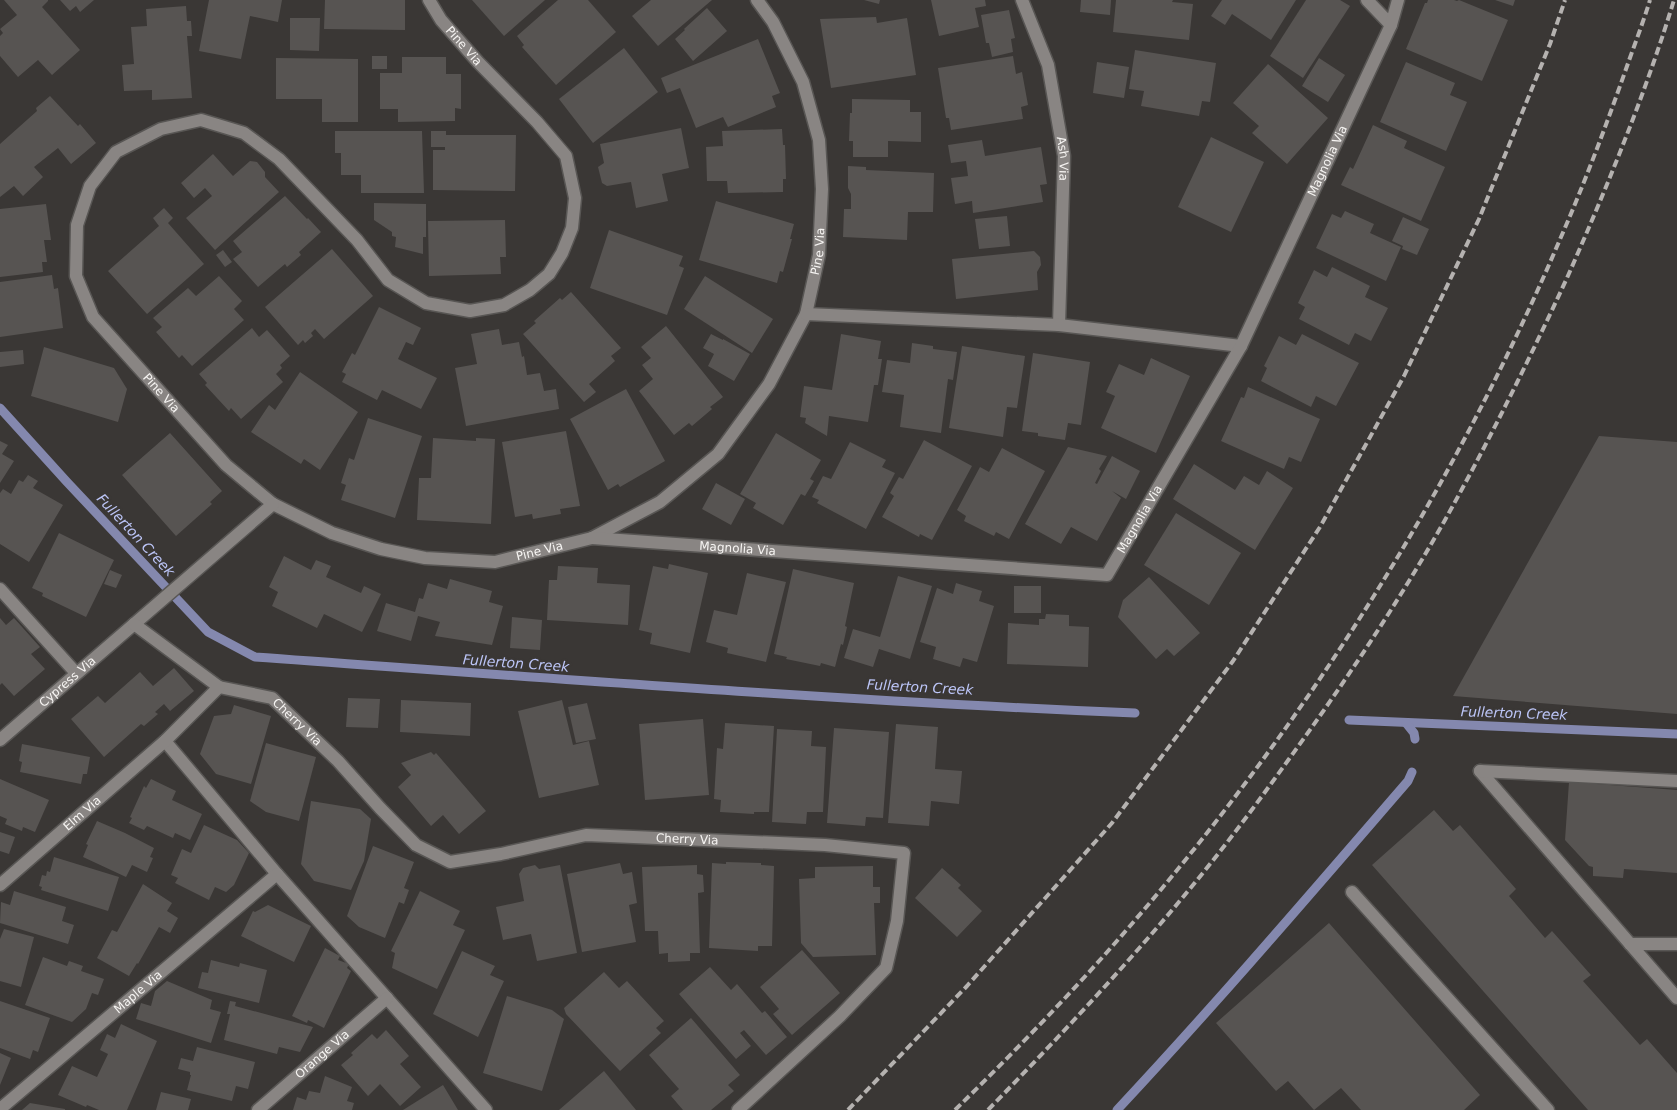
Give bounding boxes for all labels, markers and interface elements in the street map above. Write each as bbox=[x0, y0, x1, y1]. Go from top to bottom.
street label: Pine Via bbox=[443, 23, 485, 69]
street label: Magnolia Via bbox=[1305, 123, 1350, 199]
street label: Ash Via bbox=[1054, 135, 1071, 181]
street label: Pine Via bbox=[808, 227, 827, 276]
street label: Pine Via bbox=[140, 371, 182, 415]
street label: Magnolia Via bbox=[1114, 482, 1165, 556]
water label: Fullerton Creek bbox=[94, 491, 179, 580]
street label: Pine Via bbox=[515, 538, 564, 564]
street label: Magnolia Via bbox=[699, 539, 776, 558]
water label: Fullerton Creek bbox=[462, 651, 571, 675]
street label: Cypress Via bbox=[36, 654, 98, 710]
water label: Fullerton Creek bbox=[866, 676, 975, 698]
street label: Cherry Via bbox=[270, 695, 325, 749]
water label: Fullerton Creek bbox=[1460, 703, 1569, 723]
street label: Elm Via bbox=[61, 793, 104, 833]
street label: Cherry Via bbox=[656, 831, 719, 848]
street label: Maple Via bbox=[111, 968, 165, 1016]
street label: Orange Via bbox=[292, 1027, 352, 1081]

